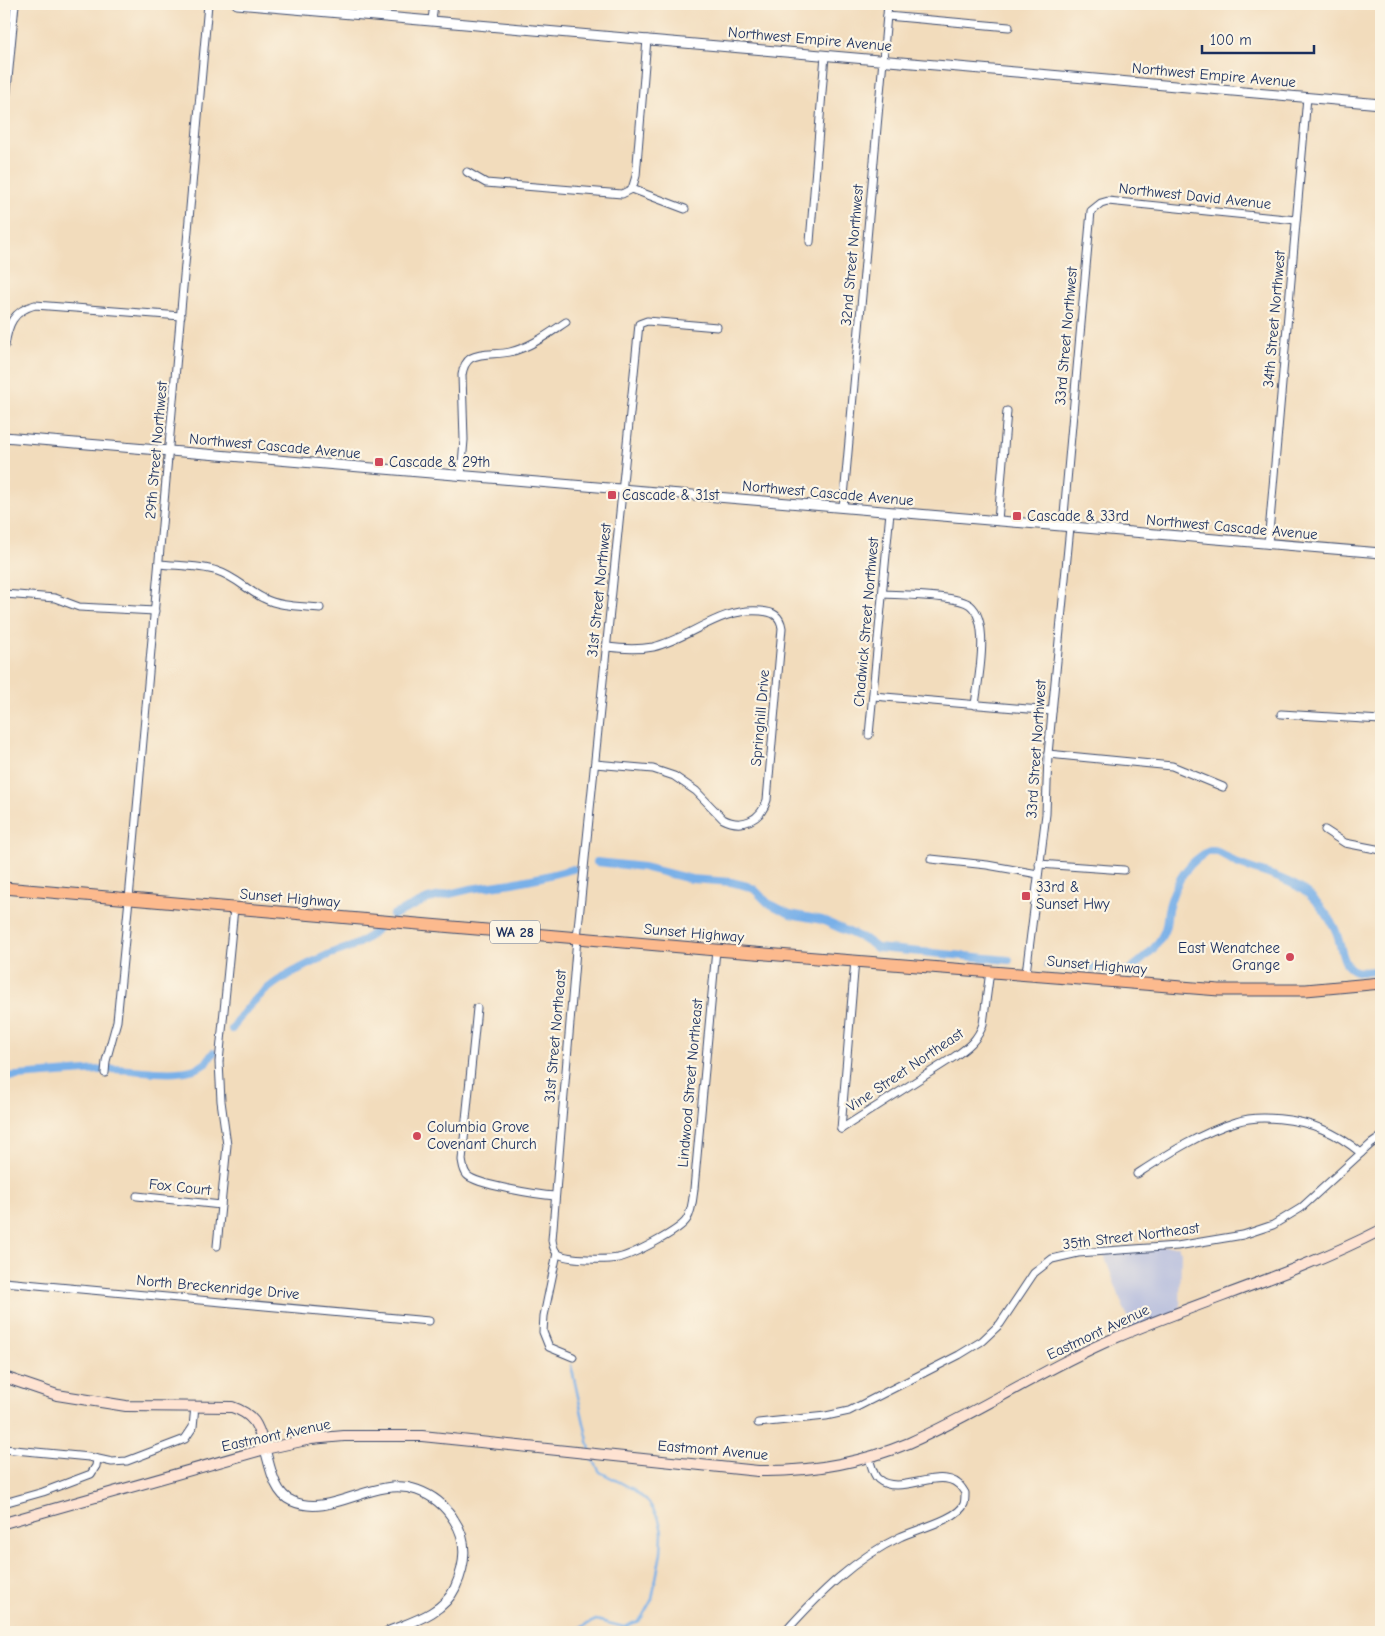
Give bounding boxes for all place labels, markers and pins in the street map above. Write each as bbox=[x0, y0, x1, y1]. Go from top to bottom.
place label: Cascade & 29th bbox=[389, 453, 490, 471]
marker: Cascade & 29th bbox=[373, 456, 385, 468]
place label: Cascade & 31st bbox=[622, 486, 720, 504]
marker: Cascade & 31st bbox=[606, 489, 618, 501]
place label: Cascade & 33rd bbox=[1027, 507, 1129, 525]
marker: Cascade & 33rd bbox=[1011, 510, 1023, 522]
place label: 33rd & Sunset Hwy bbox=[1036, 878, 1110, 913]
marker: 33rd & Sunset Hwy bbox=[1020, 890, 1032, 902]
place label: East Wenatchee Grange bbox=[1178, 939, 1280, 974]
marker: East Wenatchee Grange bbox=[1284, 951, 1296, 963]
place label: Columbia Grove Covenant Church bbox=[427, 1118, 537, 1153]
marker: Columbia Grove Covenant Church bbox=[411, 1130, 423, 1142]

